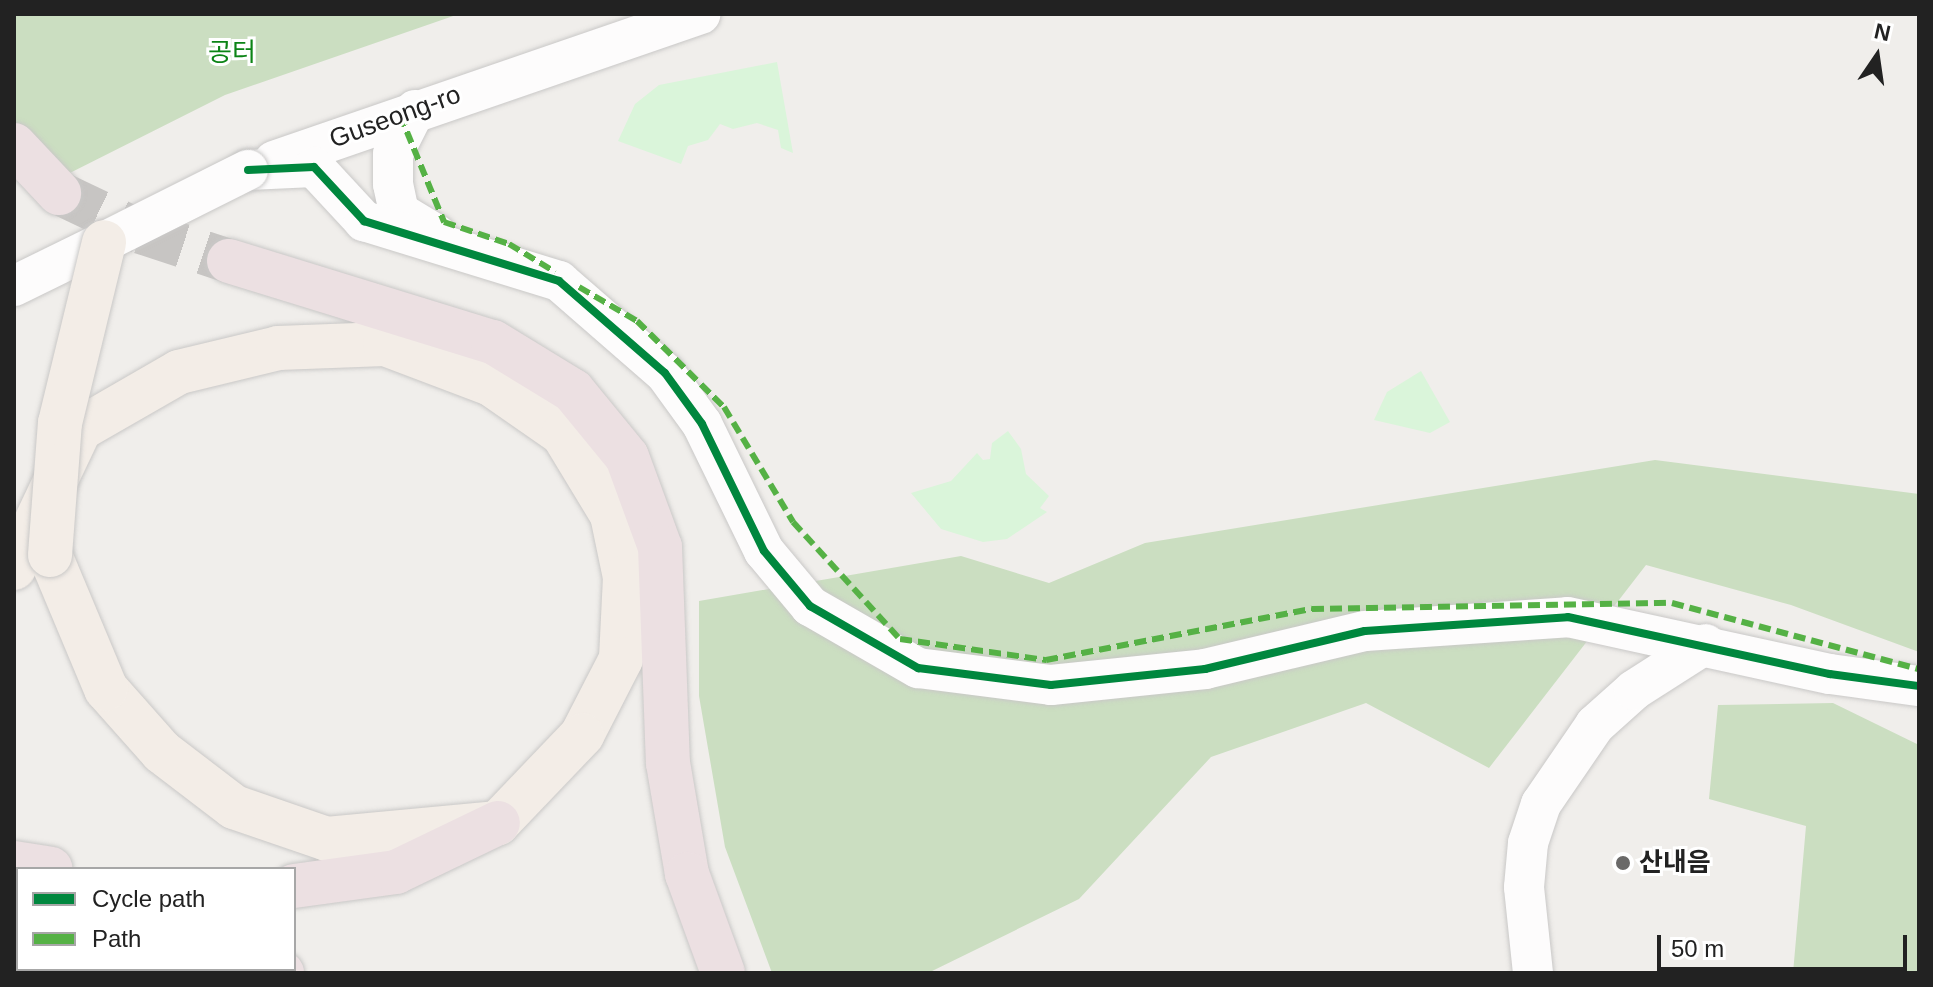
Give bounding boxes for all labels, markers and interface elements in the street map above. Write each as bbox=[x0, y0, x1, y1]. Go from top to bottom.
north arrow bbox=[1837, 16, 1917, 96]
text: N bbox=[1872, 18, 1893, 46]
park label: 공터 bbox=[208, 37, 256, 69]
street label: Guseong-ro bbox=[325, 79, 465, 155]
place label: 산내음 bbox=[1639, 847, 1711, 879]
marker: 산내음 bbox=[1614, 854, 1632, 872]
legend bbox=[16, 867, 296, 971]
text: Cycle path bbox=[92, 885, 205, 912]
scale bar bbox=[1661, 919, 1911, 969]
text: Path bbox=[92, 925, 141, 952]
text: 50 m bbox=[1671, 935, 1724, 962]

